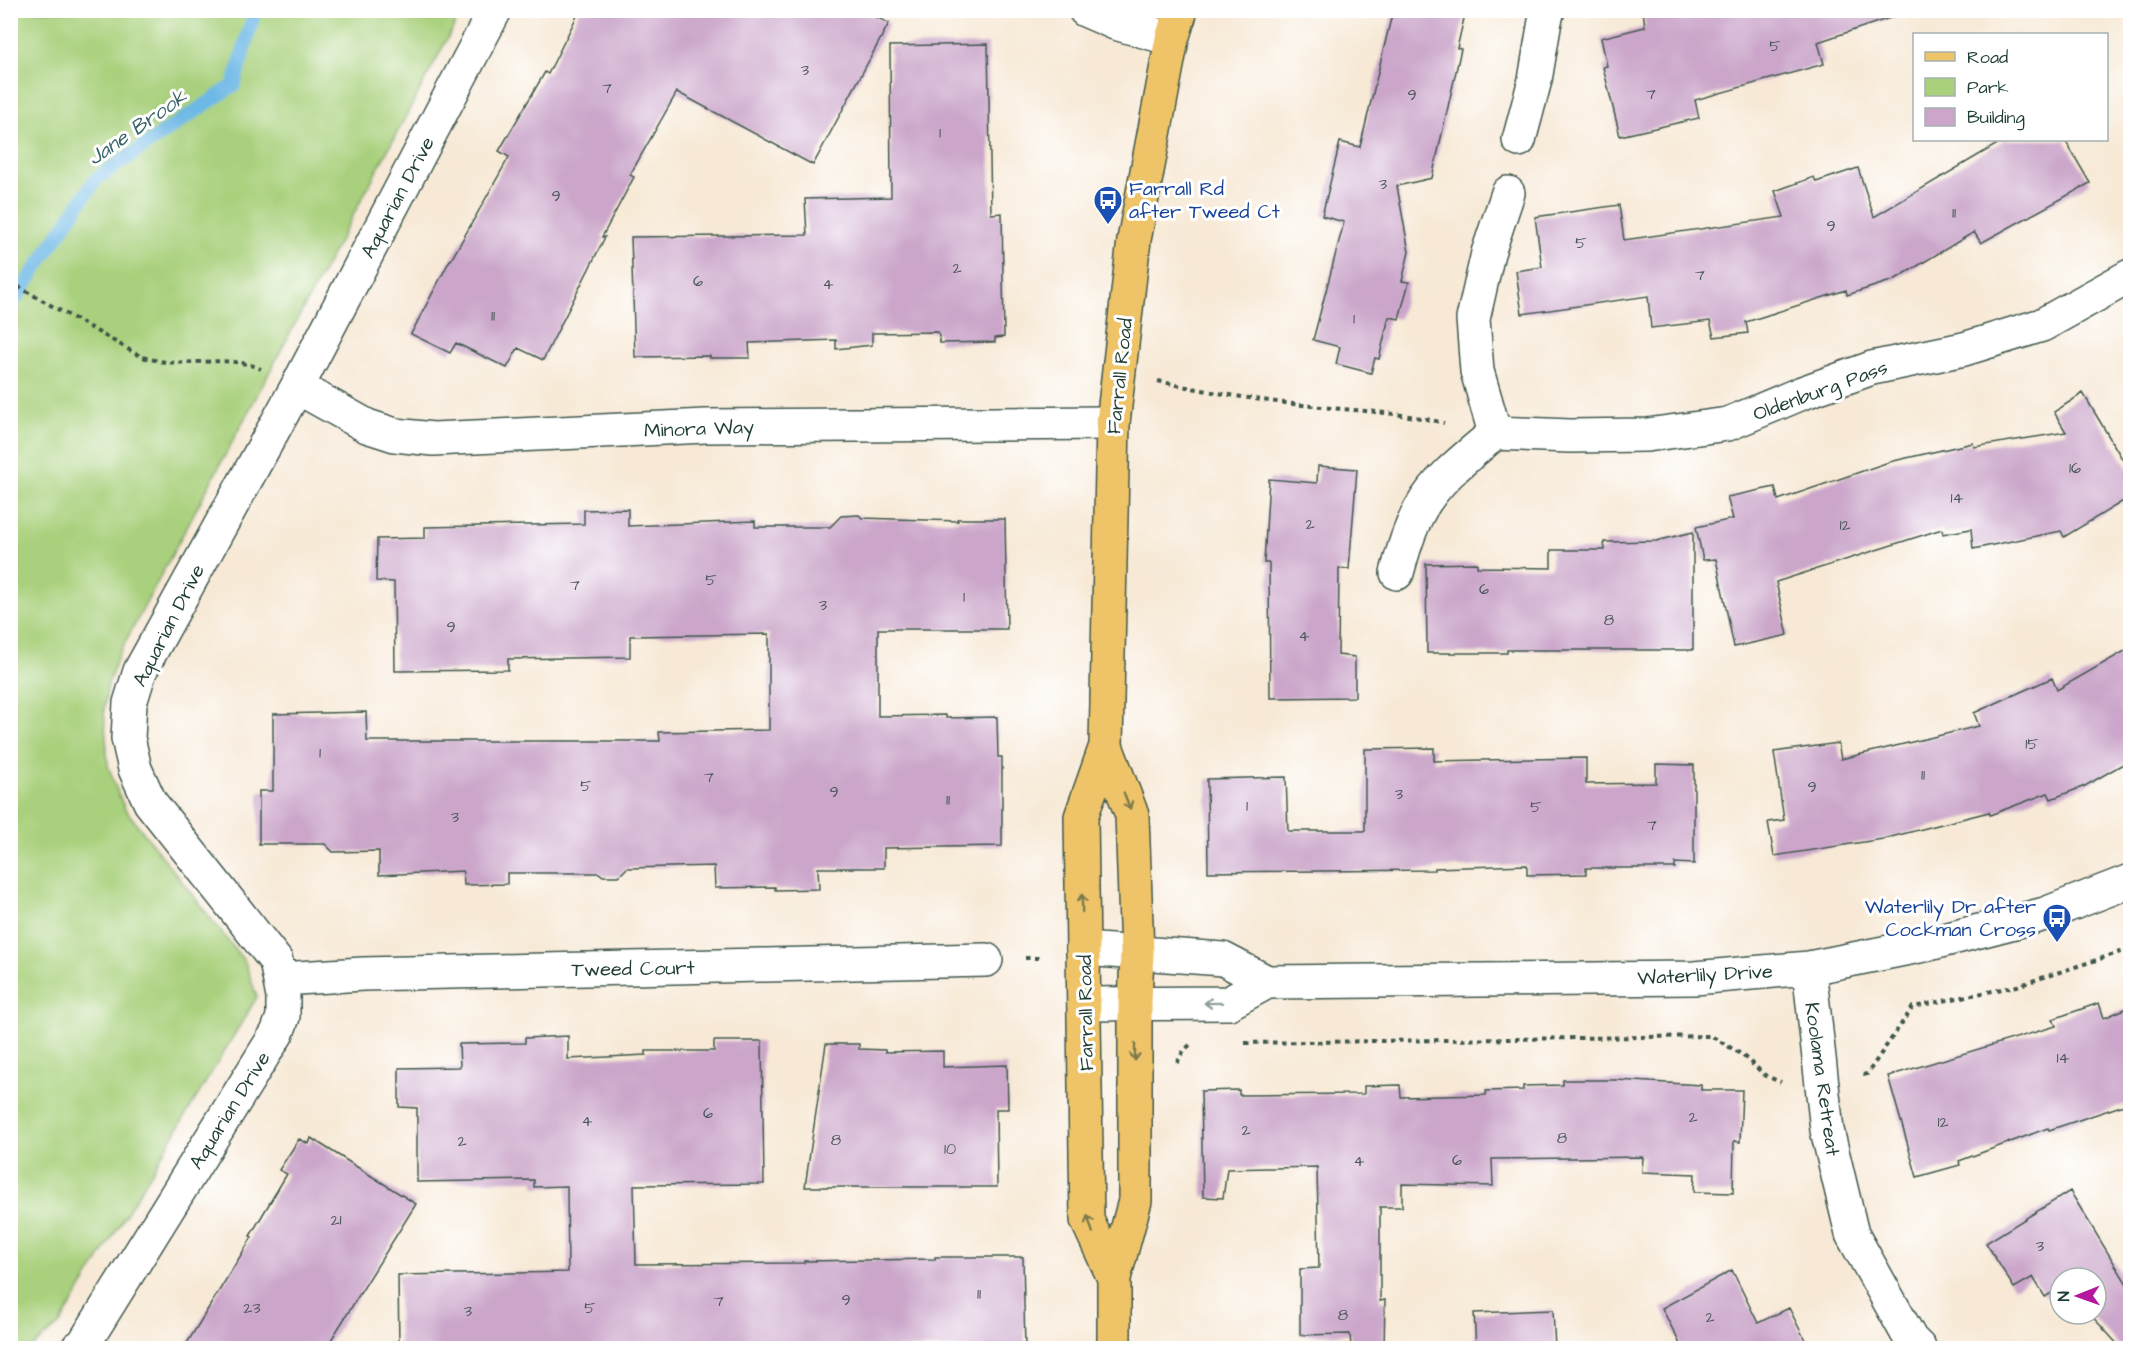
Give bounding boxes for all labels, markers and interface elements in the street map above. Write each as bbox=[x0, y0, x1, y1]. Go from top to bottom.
legend bbox=[1913, 33, 2108, 141]
house number: 5 bbox=[1769, 35, 1781, 57]
text: Road bbox=[1967, 45, 2008, 70]
house number: 3 bbox=[801, 59, 809, 81]
text: Park bbox=[1967, 75, 2009, 100]
house number: 7 bbox=[602, 77, 612, 99]
water label: Jane Brook bbox=[82, 82, 194, 172]
house number: 7 bbox=[1646, 83, 1656, 105]
house number: 9 bbox=[1407, 84, 1417, 106]
text: Building bbox=[1967, 105, 2025, 131]
house number: 1 bbox=[939, 122, 941, 144]
street label: Aquarian Drive bbox=[354, 132, 442, 263]
house number: 3 bbox=[1379, 173, 1387, 195]
place label: Farrall Rd after Tweed Ct bbox=[1129, 175, 1280, 226]
bus stop icon: Farrall Rd after Tweed Ct bbox=[1092, 184, 1124, 226]
house number: 9 bbox=[551, 185, 561, 207]
house number: 11 bbox=[1952, 202, 1956, 224]
house number: 9 bbox=[1826, 215, 1836, 237]
house number: 5 bbox=[1575, 232, 1587, 254]
house number: 2 bbox=[952, 257, 962, 279]
house number: 7 bbox=[1695, 264, 1705, 286]
house number: 6 bbox=[693, 270, 703, 292]
house number: 4 bbox=[823, 273, 834, 295]
house number: 11 bbox=[491, 305, 495, 327]
house number: 1 bbox=[1353, 308, 1355, 330]
street label: Farrall Road bbox=[1100, 317, 1140, 436]
street label: Oldenburg Pass bbox=[1749, 354, 1892, 429]
street label: Minora Way bbox=[644, 413, 755, 446]
house number: 16 bbox=[2069, 457, 2081, 479]
house number: 14 bbox=[1951, 487, 1964, 509]
house number: 2 bbox=[1305, 513, 1315, 535]
house number: 12 bbox=[1839, 514, 1851, 536]
street label: Aquarian Drive bbox=[126, 559, 212, 691]
house number: 5 bbox=[705, 569, 717, 591]
house number: 7 bbox=[570, 574, 580, 596]
house number: 6 bbox=[1479, 578, 1489, 600]
house number: 1 bbox=[963, 586, 965, 608]
house number: 3 bbox=[819, 594, 827, 616]
house number: 8 bbox=[1604, 609, 1614, 631]
house number: 9 bbox=[446, 616, 456, 638]
house number: 4 bbox=[1299, 625, 1310, 647]
house number: 15 bbox=[2025, 733, 2039, 755]
house number: 1 bbox=[319, 742, 321, 764]
house number: 11 bbox=[1921, 764, 1925, 786]
house number: 7 bbox=[704, 766, 714, 788]
house number: 5 bbox=[580, 775, 592, 797]
house number: 9 bbox=[1807, 776, 1817, 798]
house number: 9 bbox=[829, 781, 839, 803]
house number: 3 bbox=[1395, 783, 1403, 805]
house number: 11 bbox=[946, 789, 950, 811]
one-way arrow bbox=[1122, 791, 1133, 810]
house number: 1 bbox=[1246, 795, 1248, 817]
house number: 5 bbox=[1530, 796, 1542, 818]
house number: 3 bbox=[451, 806, 459, 828]
house number: 7 bbox=[1647, 814, 1657, 836]
place label: Waterlily Dr after Cockman Cross bbox=[1865, 893, 2036, 944]
one-way arrow bbox=[1077, 894, 1088, 914]
bus stop icon: Waterlily Dr after Cockman Cross bbox=[2041, 902, 2073, 944]
street label: Tweed Court bbox=[571, 954, 695, 984]
street label: Farrall Road bbox=[1071, 954, 1101, 1071]
street label: Waterlily Drive bbox=[1637, 957, 1774, 994]
one-way arrow bbox=[1204, 997, 1224, 1009]
street label: Koolama Retreat bbox=[1797, 1000, 1847, 1158]
one-way arrow bbox=[1129, 1041, 1141, 1061]
street label: Aquarian Drive bbox=[182, 1046, 277, 1175]
house number: 14 bbox=[2057, 1047, 2070, 1069]
house number: 6 bbox=[703, 1102, 713, 1124]
house number: 2 bbox=[1688, 1106, 1698, 1128]
house number: 4 bbox=[582, 1110, 593, 1132]
house number: 12 bbox=[1937, 1111, 1949, 1133]
house number: 2 bbox=[1241, 1119, 1251, 1141]
house number: 8 bbox=[1557, 1127, 1567, 1149]
house number: 8 bbox=[831, 1129, 841, 1151]
house number: 2 bbox=[457, 1130, 467, 1152]
house number: 10 bbox=[944, 1138, 956, 1160]
house number: 6 bbox=[1452, 1149, 1462, 1171]
house number: 4 bbox=[1354, 1150, 1365, 1172]
house number: 21 bbox=[330, 1209, 342, 1231]
one-way arrow bbox=[1084, 1215, 1095, 1234]
house number: 3 bbox=[2036, 1235, 2044, 1257]
north arrow bbox=[2048, 1266, 2108, 1326]
house number: 11 bbox=[977, 1283, 981, 1305]
house number: 9 bbox=[841, 1289, 851, 1311]
house number: 7 bbox=[714, 1290, 724, 1312]
text: N bbox=[2053, 1291, 2075, 1301]
house number: 23 bbox=[243, 1297, 261, 1319]
house number: 5 bbox=[584, 1297, 596, 1319]
house number: 3 bbox=[464, 1300, 472, 1322]
house number: 8 bbox=[1338, 1304, 1348, 1326]
house number: 2 bbox=[1705, 1306, 1715, 1328]

